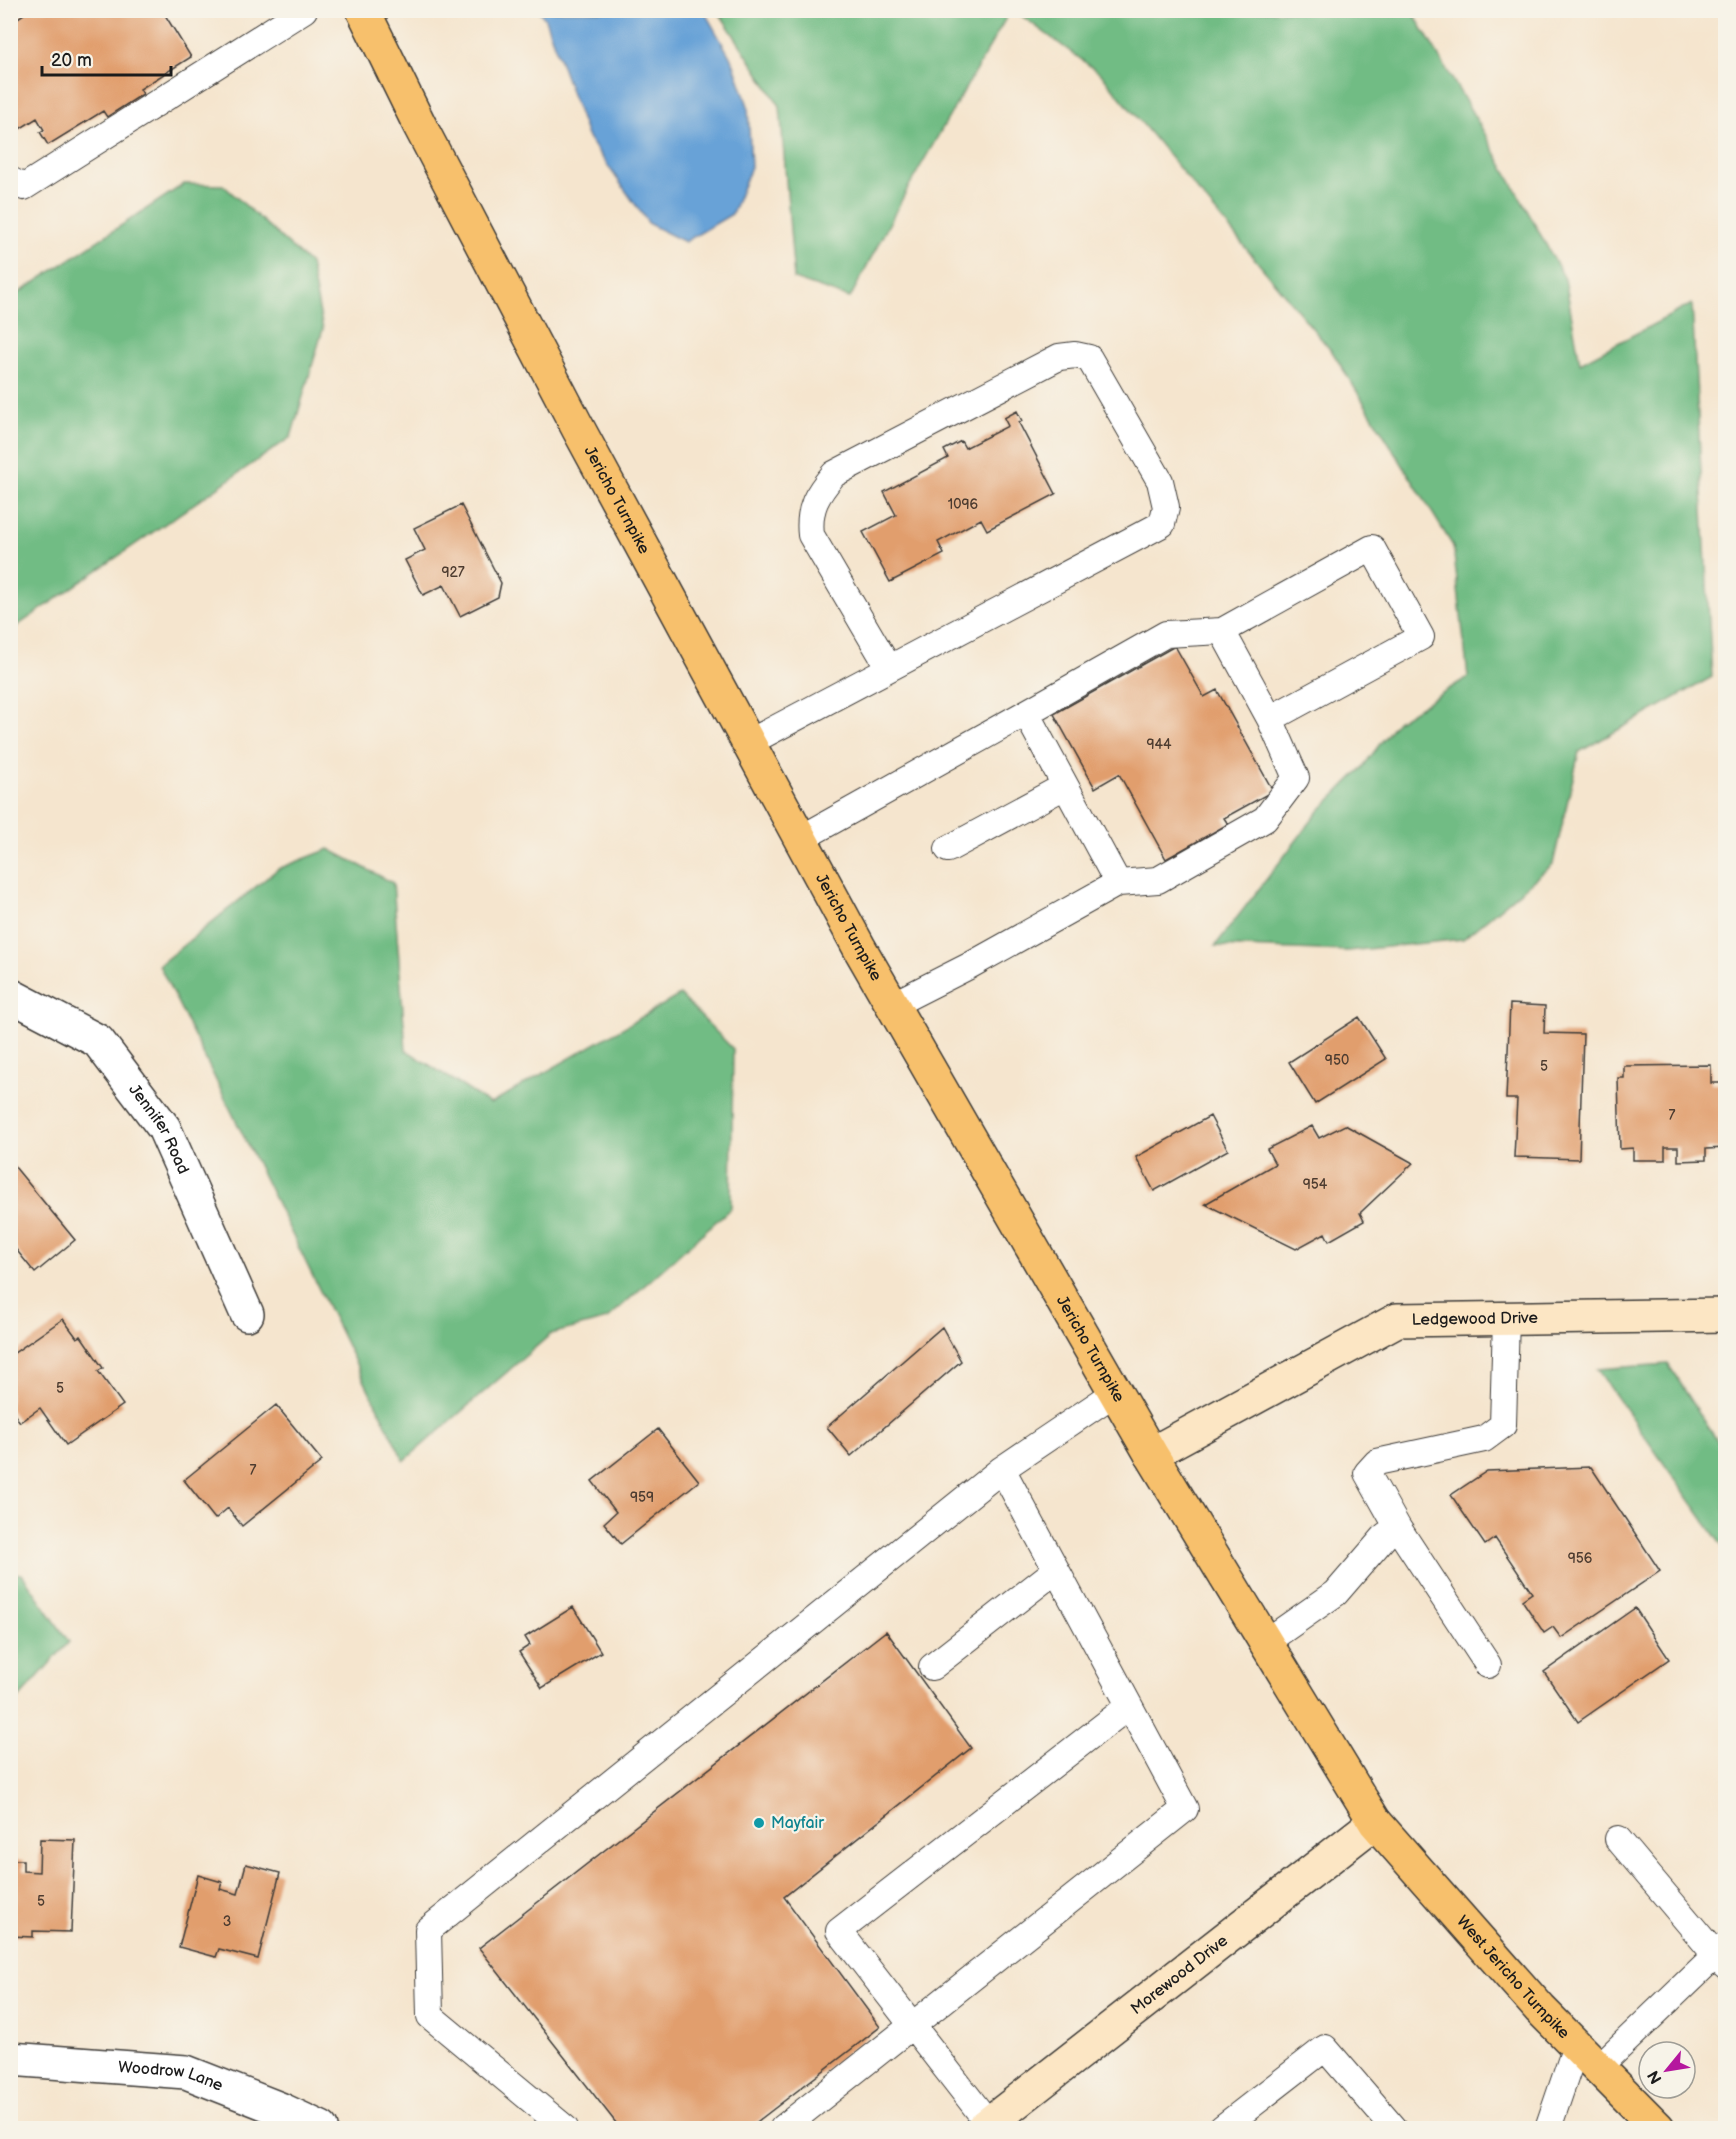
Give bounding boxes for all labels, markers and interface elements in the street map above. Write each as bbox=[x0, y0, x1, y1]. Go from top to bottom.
scale bar bbox=[42, 39, 171, 77]
text: 20 m bbox=[51, 50, 92, 71]
street label: Jericho Turnpike bbox=[580, 443, 654, 558]
house number: 1096 bbox=[948, 496, 979, 513]
house number: 927 bbox=[441, 564, 465, 581]
house number: 944 bbox=[1146, 736, 1172, 753]
street label: Jericho Turnpike bbox=[811, 870, 886, 985]
house number: 950 bbox=[1325, 1052, 1349, 1069]
house number: 5 bbox=[1540, 1058, 1548, 1075]
street label: Jennifer Road bbox=[125, 1080, 193, 1177]
house number: 7 bbox=[1669, 1107, 1676, 1124]
house number: 954 bbox=[1303, 1176, 1328, 1193]
street label: Jericho Turnpike bbox=[1052, 1292, 1129, 1406]
street label: Ledgewood Drive bbox=[1412, 1308, 1539, 1329]
house number: 5 bbox=[56, 1380, 64, 1397]
house number: 7 bbox=[250, 1462, 257, 1479]
house number: 959 bbox=[630, 1489, 654, 1506]
house number: 956 bbox=[1568, 1550, 1593, 1567]
place label: Mayfair bbox=[771, 1814, 824, 1833]
marker: Mayfair bbox=[752, 1816, 766, 1830]
house number: 5 bbox=[37, 1893, 45, 1910]
street label: West Jericho Turnpike bbox=[1453, 1912, 1574, 2043]
house number: 3 bbox=[223, 1913, 231, 1930]
street label: Morewood Drive bbox=[1127, 1931, 1232, 2019]
north arrow bbox=[1637, 2040, 1697, 2100]
street label: Woodrow Lane bbox=[118, 2058, 226, 2095]
text: N bbox=[1644, 2067, 1667, 2087]

